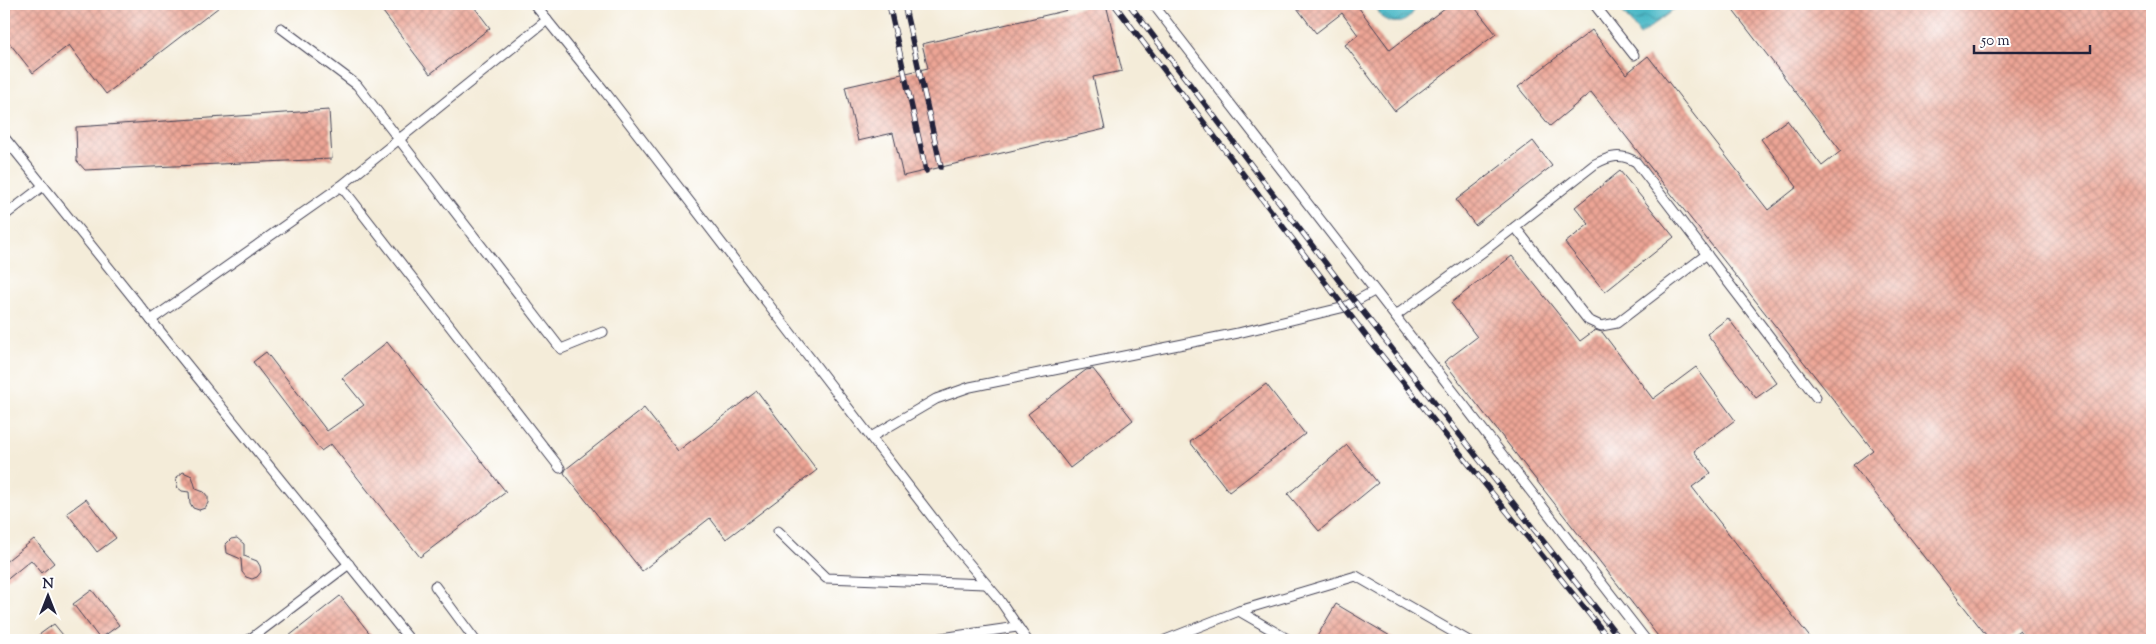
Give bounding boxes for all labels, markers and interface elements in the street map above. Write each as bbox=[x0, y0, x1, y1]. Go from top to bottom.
scale bar bbox=[1974, 22, 2090, 54]
text: 50 m bbox=[1980, 31, 2010, 52]
north arrow bbox=[22, 572, 72, 622]
text: N bbox=[42, 575, 54, 595]

